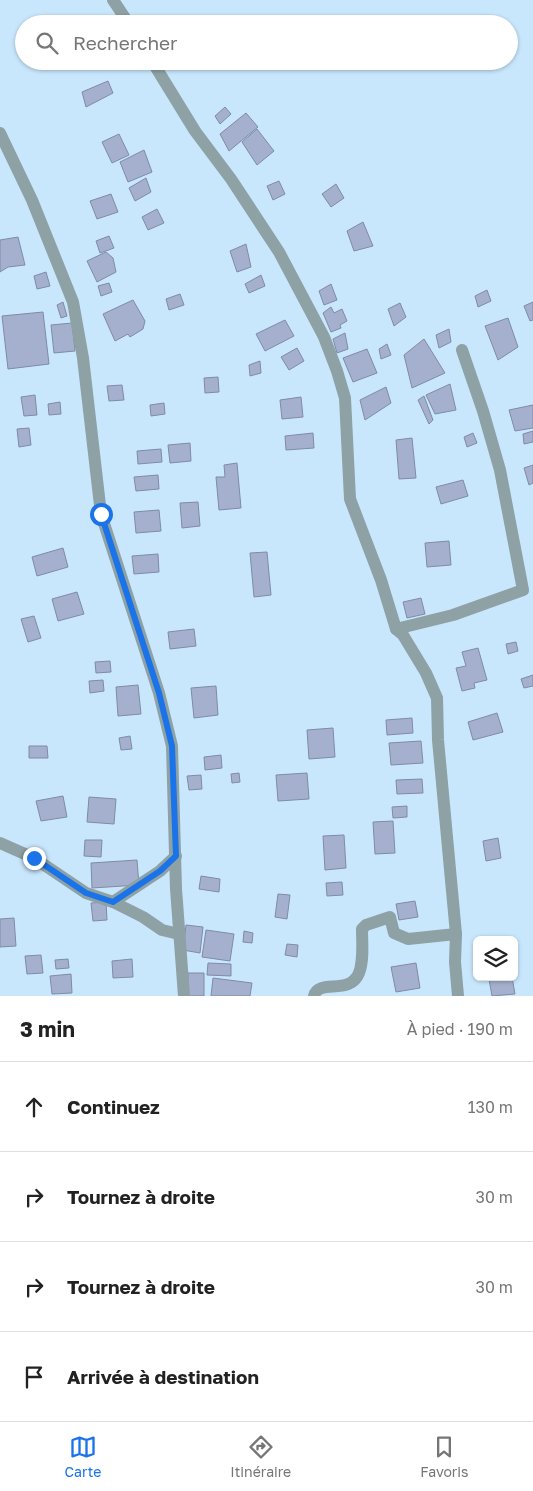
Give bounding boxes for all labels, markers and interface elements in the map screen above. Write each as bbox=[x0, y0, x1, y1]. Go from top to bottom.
search box bbox=[15, 15, 518, 70]
icon: search bbox=[33, 29, 61, 57]
text: Rechercher bbox=[73, 31, 178, 54]
route start bbox=[90, 503, 113, 526]
route end bbox=[23, 847, 46, 870]
map controls bbox=[473, 936, 518, 981]
button: layers bbox=[473, 936, 518, 981]
text: 3 min bbox=[20, 1016, 75, 1042]
text: À pied · 190 m bbox=[407, 1019, 513, 1039]
icon: ahead bbox=[20, 1093, 48, 1121]
text: Continuez bbox=[67, 1095, 160, 1118]
text: 130 m bbox=[468, 1097, 513, 1117]
icon: right bbox=[20, 1183, 48, 1211]
text: Tournez à droite bbox=[67, 1185, 215, 1208]
text: 30 m bbox=[476, 1187, 513, 1207]
icon: right bbox=[20, 1273, 48, 1301]
text: Tournez à droite bbox=[67, 1275, 215, 1298]
text: 30 m bbox=[476, 1277, 513, 1297]
icon: arrive bbox=[20, 1363, 48, 1391]
text: Arrivée à destination bbox=[67, 1365, 259, 1388]
tab: Carte bbox=[64, 1433, 101, 1480]
tab: Itinéraire bbox=[230, 1433, 291, 1480]
tab: Favoris bbox=[420, 1433, 469, 1480]

